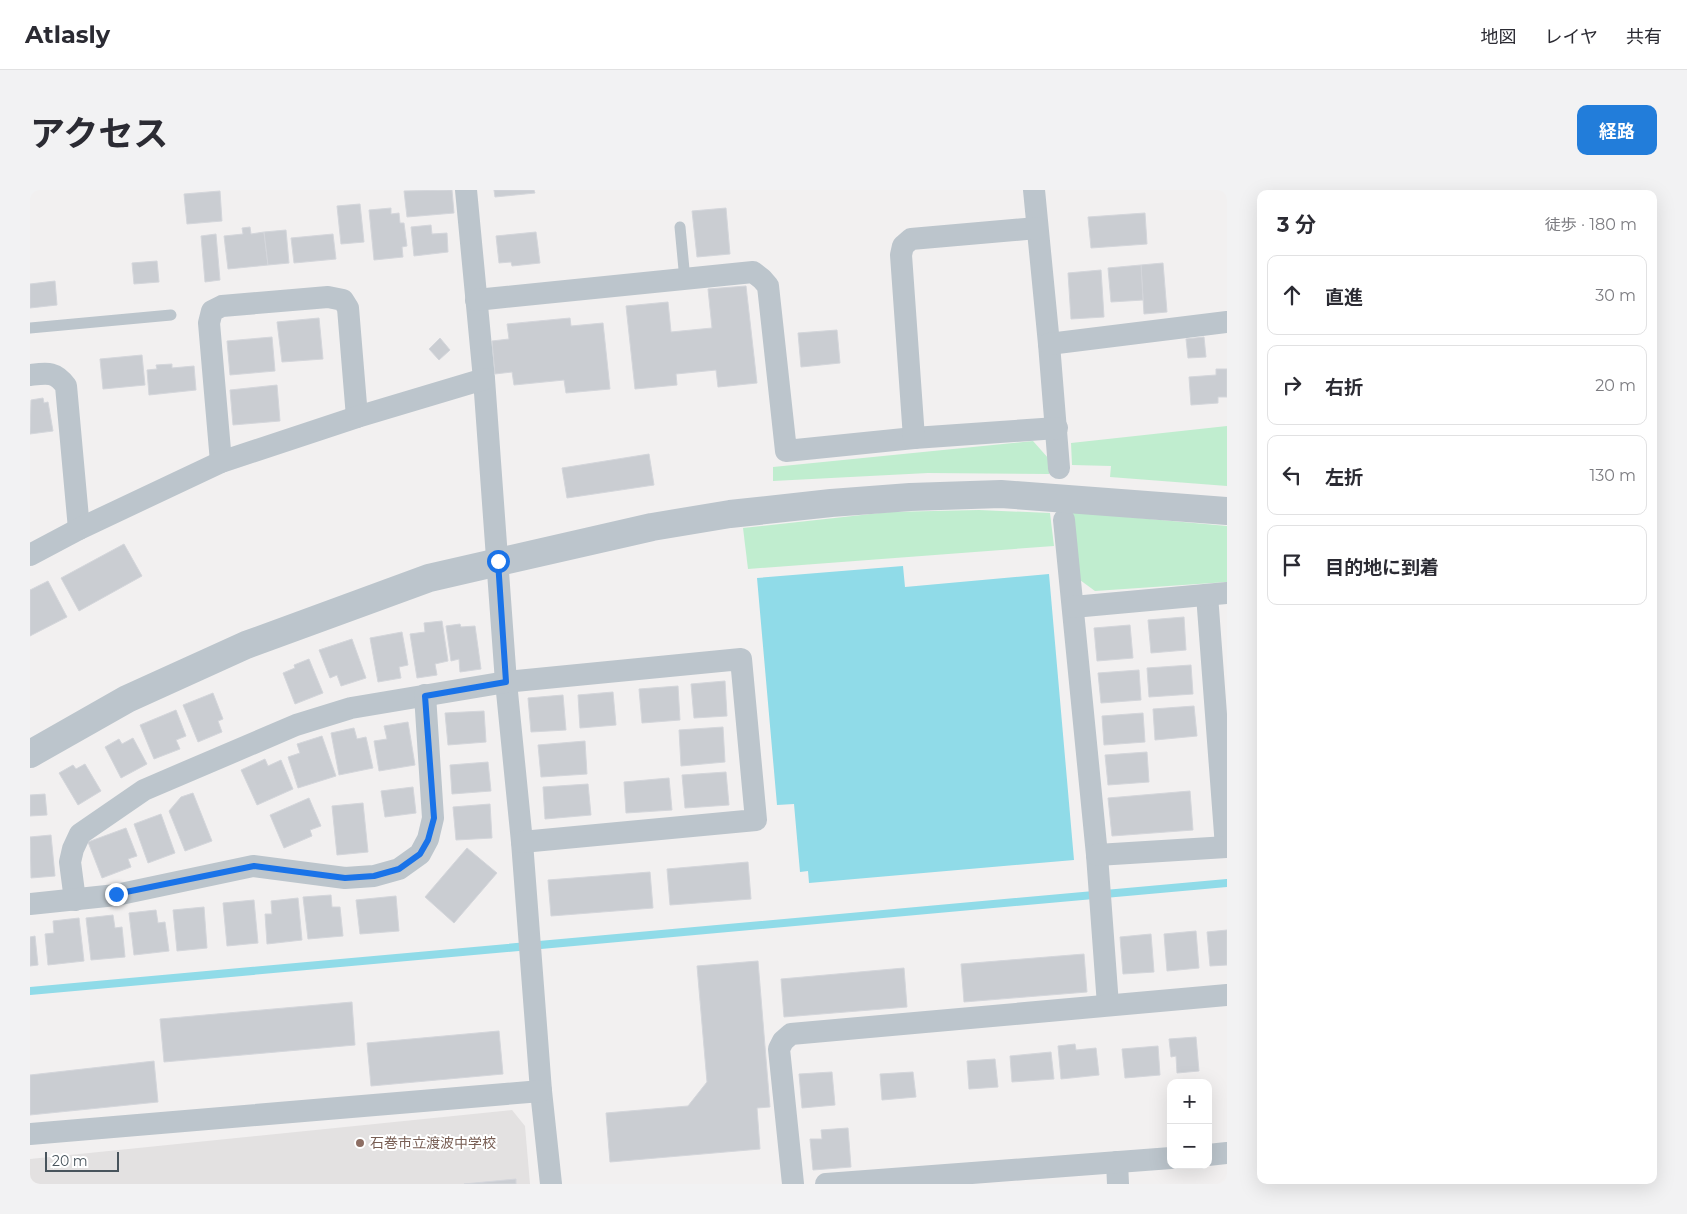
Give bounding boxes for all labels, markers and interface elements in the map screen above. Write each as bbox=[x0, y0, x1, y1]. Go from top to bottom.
text: Atlasly bbox=[25, 20, 110, 49]
text: 地図 bbox=[1481, 26, 1517, 48]
text: レイヤ bbox=[1545, 26, 1598, 48]
text: 共有 bbox=[1626, 26, 1662, 48]
button: 経路 bbox=[1577, 105, 1657, 155]
text: アクセス bbox=[30, 112, 168, 155]
text: 3 分 bbox=[1277, 212, 1316, 237]
text: 徒歩 · 180 m bbox=[1545, 215, 1637, 234]
icon: ahead bbox=[1278, 281, 1306, 309]
text: 直進 bbox=[1325, 286, 1363, 309]
text: 30 m bbox=[1595, 286, 1636, 305]
icon: right bbox=[1278, 371, 1306, 399]
text: 右折 bbox=[1325, 376, 1363, 399]
text: 20 m bbox=[1595, 376, 1636, 395]
icon: left bbox=[1278, 461, 1306, 489]
text: 左折 bbox=[1325, 466, 1363, 489]
text: 130 m bbox=[1589, 466, 1636, 485]
route start bbox=[487, 550, 510, 573]
icon: arrive bbox=[1278, 551, 1306, 579]
text: 目的地に到着 bbox=[1325, 556, 1439, 579]
route end bbox=[105, 883, 128, 906]
map controls bbox=[1167, 1079, 1212, 1169]
button: + bbox=[1167, 1079, 1212, 1124]
button: − bbox=[1167, 1124, 1212, 1169]
place label: 石巻市立渡波中学校 bbox=[370, 1134, 496, 1152]
marker: 石巻市立渡波中学校 bbox=[354, 1137, 366, 1149]
scale bar bbox=[45, 1149, 119, 1172]
text: 20 m bbox=[52, 1152, 88, 1170]

